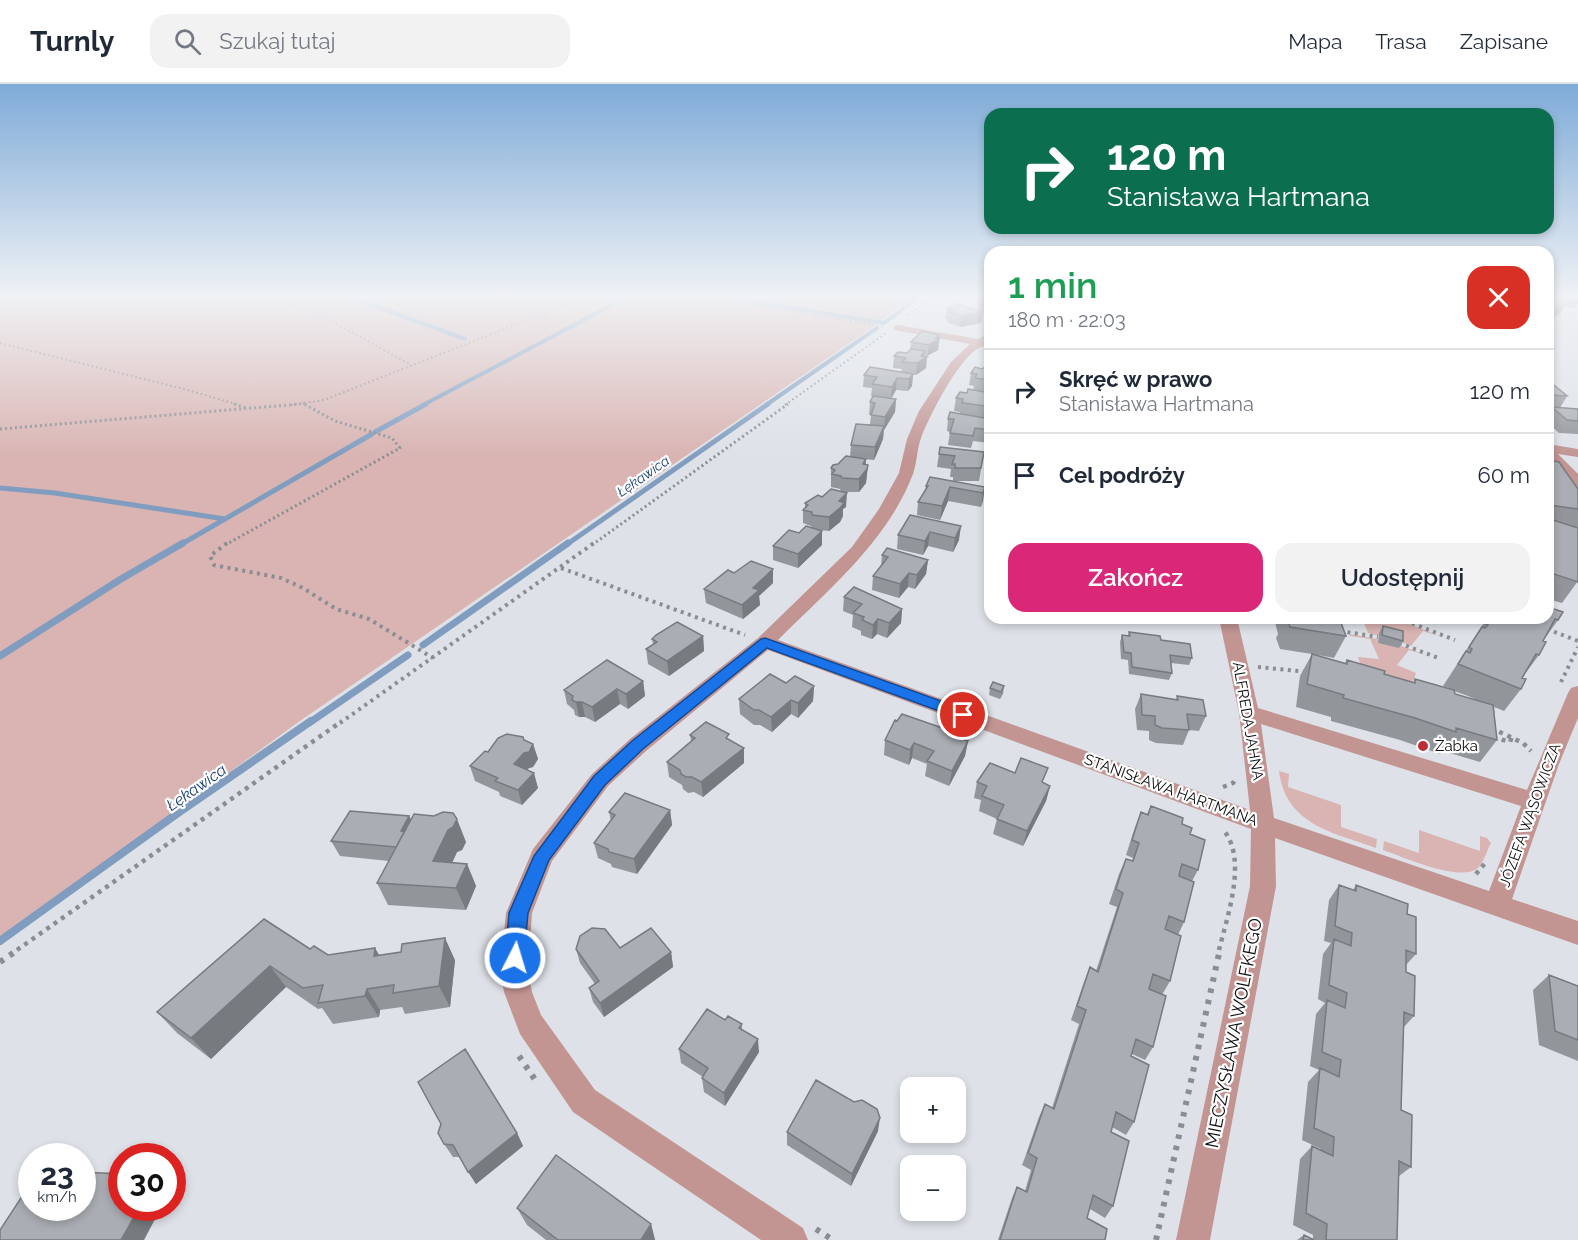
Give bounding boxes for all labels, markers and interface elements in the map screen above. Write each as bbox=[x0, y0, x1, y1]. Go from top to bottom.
search box bbox=[150, 14, 570, 68]
text: Turnly bbox=[30, 25, 114, 58]
icon: search bbox=[171, 25, 204, 58]
text: Szukaj tutaj bbox=[219, 28, 335, 54]
text: Mapa bbox=[1288, 29, 1342, 54]
text: Trasa bbox=[1375, 29, 1427, 54]
text: Zapisane bbox=[1460, 29, 1548, 54]
text: 120 m bbox=[1107, 131, 1226, 180]
icon: right bbox=[1008, 132, 1086, 210]
text: Stanisława Hartmana bbox=[1107, 181, 1370, 212]
text: 1 min bbox=[1008, 264, 1097, 306]
button: close bbox=[1467, 266, 1530, 329]
text: 180 m · 22:03 bbox=[1008, 308, 1126, 332]
text: Skręć w prawo bbox=[1059, 366, 1212, 392]
icon: right bbox=[1008, 375, 1041, 408]
text: 120 m bbox=[1470, 378, 1530, 404]
text: Stanisława Hartmana bbox=[1059, 392, 1254, 416]
water label: Łękawica bbox=[614, 452, 672, 500]
icon: arrive bbox=[1008, 459, 1041, 492]
text: Cel podróży bbox=[1059, 462, 1185, 488]
text: 60 m bbox=[1477, 462, 1530, 488]
button: Zakończ bbox=[1008, 543, 1263, 612]
button: Udostępnij bbox=[1275, 543, 1530, 612]
street label: ALFREDA JAHNA bbox=[1229, 660, 1267, 782]
pin bbox=[937, 689, 988, 740]
icon: arrive bbox=[946, 698, 979, 731]
place label: Żabka bbox=[1435, 736, 1478, 755]
marker: Żabka bbox=[1416, 739, 1430, 753]
street label: JÓZEFA WĄSOWICZA bbox=[1496, 741, 1564, 889]
street label: STANISŁAWA HARTMANA bbox=[1082, 750, 1260, 830]
water label: Łękawica bbox=[163, 760, 230, 815]
street label: MIECZYSŁAWA WOLFKEGO bbox=[1201, 916, 1266, 1150]
position arrow bbox=[483, 926, 547, 990]
map controls bbox=[900, 1077, 966, 1221]
button: + bbox=[900, 1077, 966, 1143]
speed limit sign: 30 bbox=[108, 1143, 186, 1221]
button: − bbox=[900, 1155, 966, 1221]
text: 23 bbox=[40, 1157, 74, 1192]
text: km/h bbox=[37, 1188, 77, 1206]

